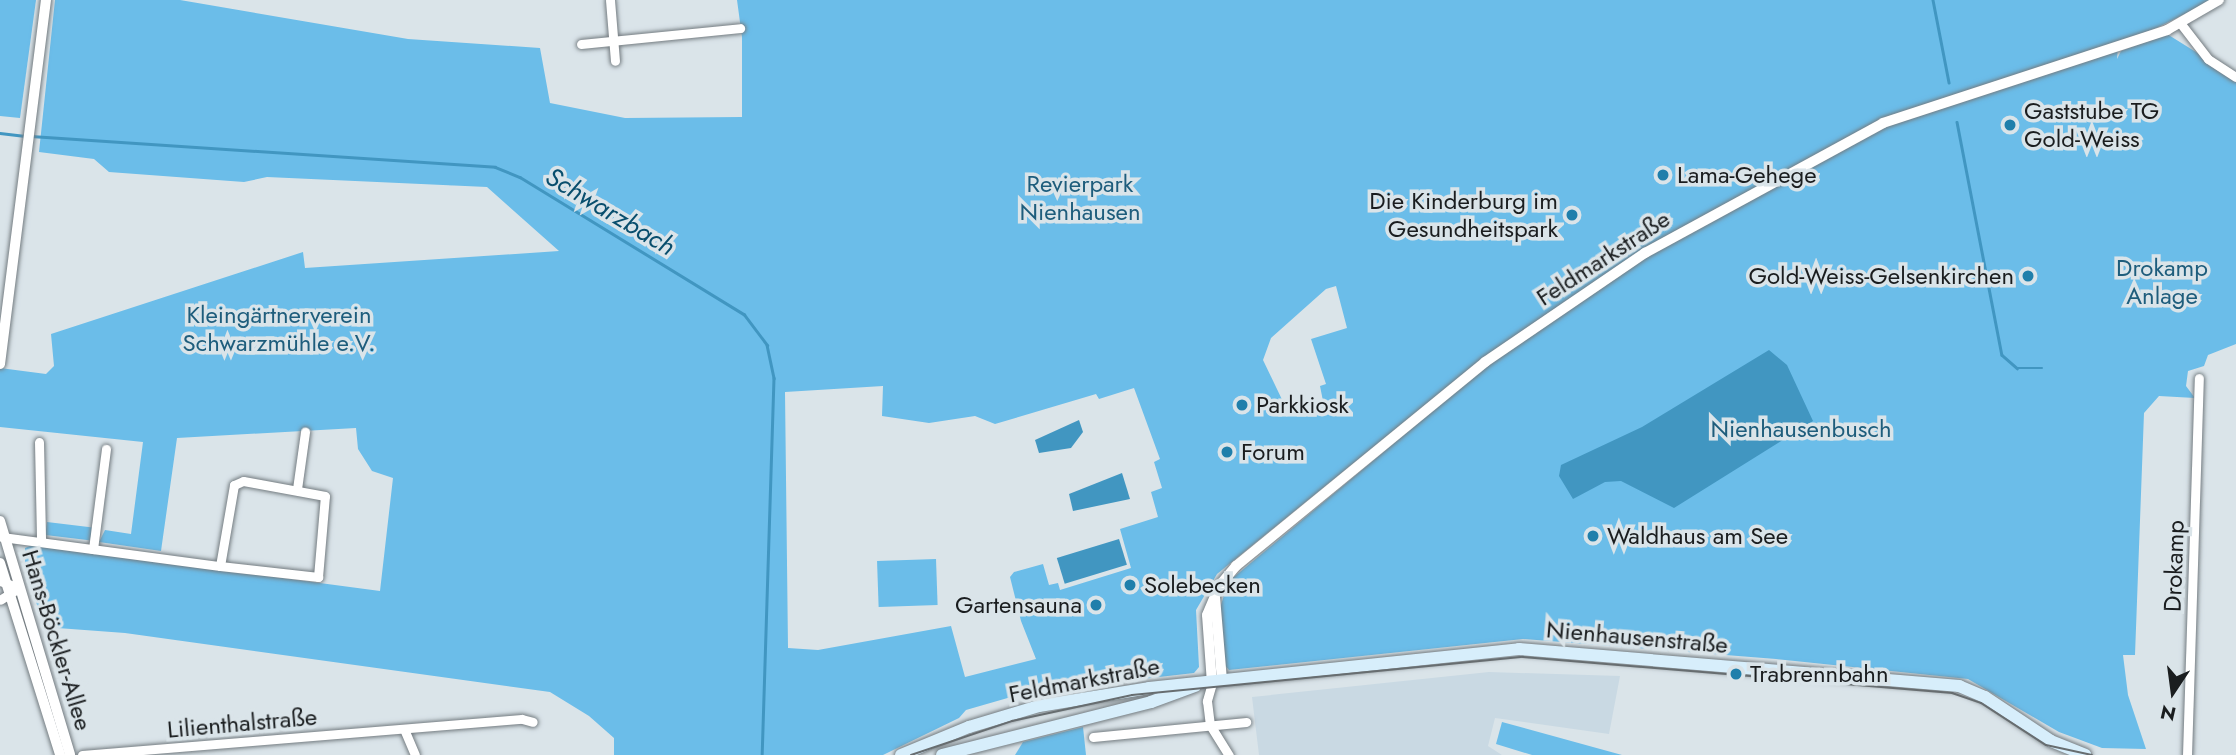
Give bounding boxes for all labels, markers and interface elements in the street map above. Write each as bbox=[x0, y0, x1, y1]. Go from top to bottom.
place label: Gaststube TG Gold-Weiss bbox=[2024, 97, 2159, 153]
marker: Gaststube TG Gold-Weiss bbox=[2002, 117, 2018, 133]
water label: Schwarzbach bbox=[540, 161, 680, 263]
place label: Lama-Gehege bbox=[1677, 161, 1817, 189]
marker: Lama-Gehege bbox=[1655, 167, 1671, 183]
park label: Revierpark Nienhausen bbox=[1019, 170, 1141, 226]
place label: Die Kinderburg im Gesundheitspark bbox=[1369, 187, 1558, 243]
street label: Feldmarkstraße bbox=[1531, 204, 1675, 312]
marker: Die Kinderburg im Gesundheitspark bbox=[1564, 207, 1580, 223]
park label: Drokamp Anlage bbox=[2116, 254, 2208, 310]
place label: Gold-Weiss-Gelsenkirchen bbox=[1748, 262, 2014, 290]
marker: Gold-Weiss-Gelsenkirchen bbox=[2020, 268, 2036, 284]
park label: Kleingärtnerverein Schwarzmühle e.V. bbox=[183, 301, 375, 357]
place label: Parkkiosk bbox=[1256, 391, 1349, 419]
marker: Parkkiosk bbox=[1234, 397, 1250, 413]
park label: Nienhausenbusch bbox=[1710, 415, 1892, 443]
place label: Forum bbox=[1241, 438, 1305, 466]
marker: Forum bbox=[1219, 444, 1235, 460]
street label: Drokamp bbox=[2158, 520, 2190, 612]
place label: Waldhaus am See bbox=[1607, 522, 1788, 550]
marker: Waldhaus am See bbox=[1585, 528, 1601, 544]
street label: Hans-Böckler-Allee bbox=[16, 546, 98, 734]
place label: Solebecken bbox=[1144, 571, 1261, 599]
marker: Solebecken bbox=[1122, 577, 1138, 593]
place label: Gartensauna bbox=[955, 591, 1082, 619]
marker: Gartensauna bbox=[1088, 597, 1104, 613]
street label: Nienhausenstraße bbox=[1545, 615, 1729, 659]
street label: Feldmarkstraße bbox=[1006, 651, 1162, 709]
north arrow bbox=[2138, 657, 2208, 727]
place label: Trabrennbahn bbox=[1750, 660, 1889, 688]
marker: Trabrennbahn bbox=[1728, 666, 1744, 682]
text: N bbox=[2158, 698, 2179, 728]
street label: Lilienthalstraße bbox=[166, 702, 318, 744]

